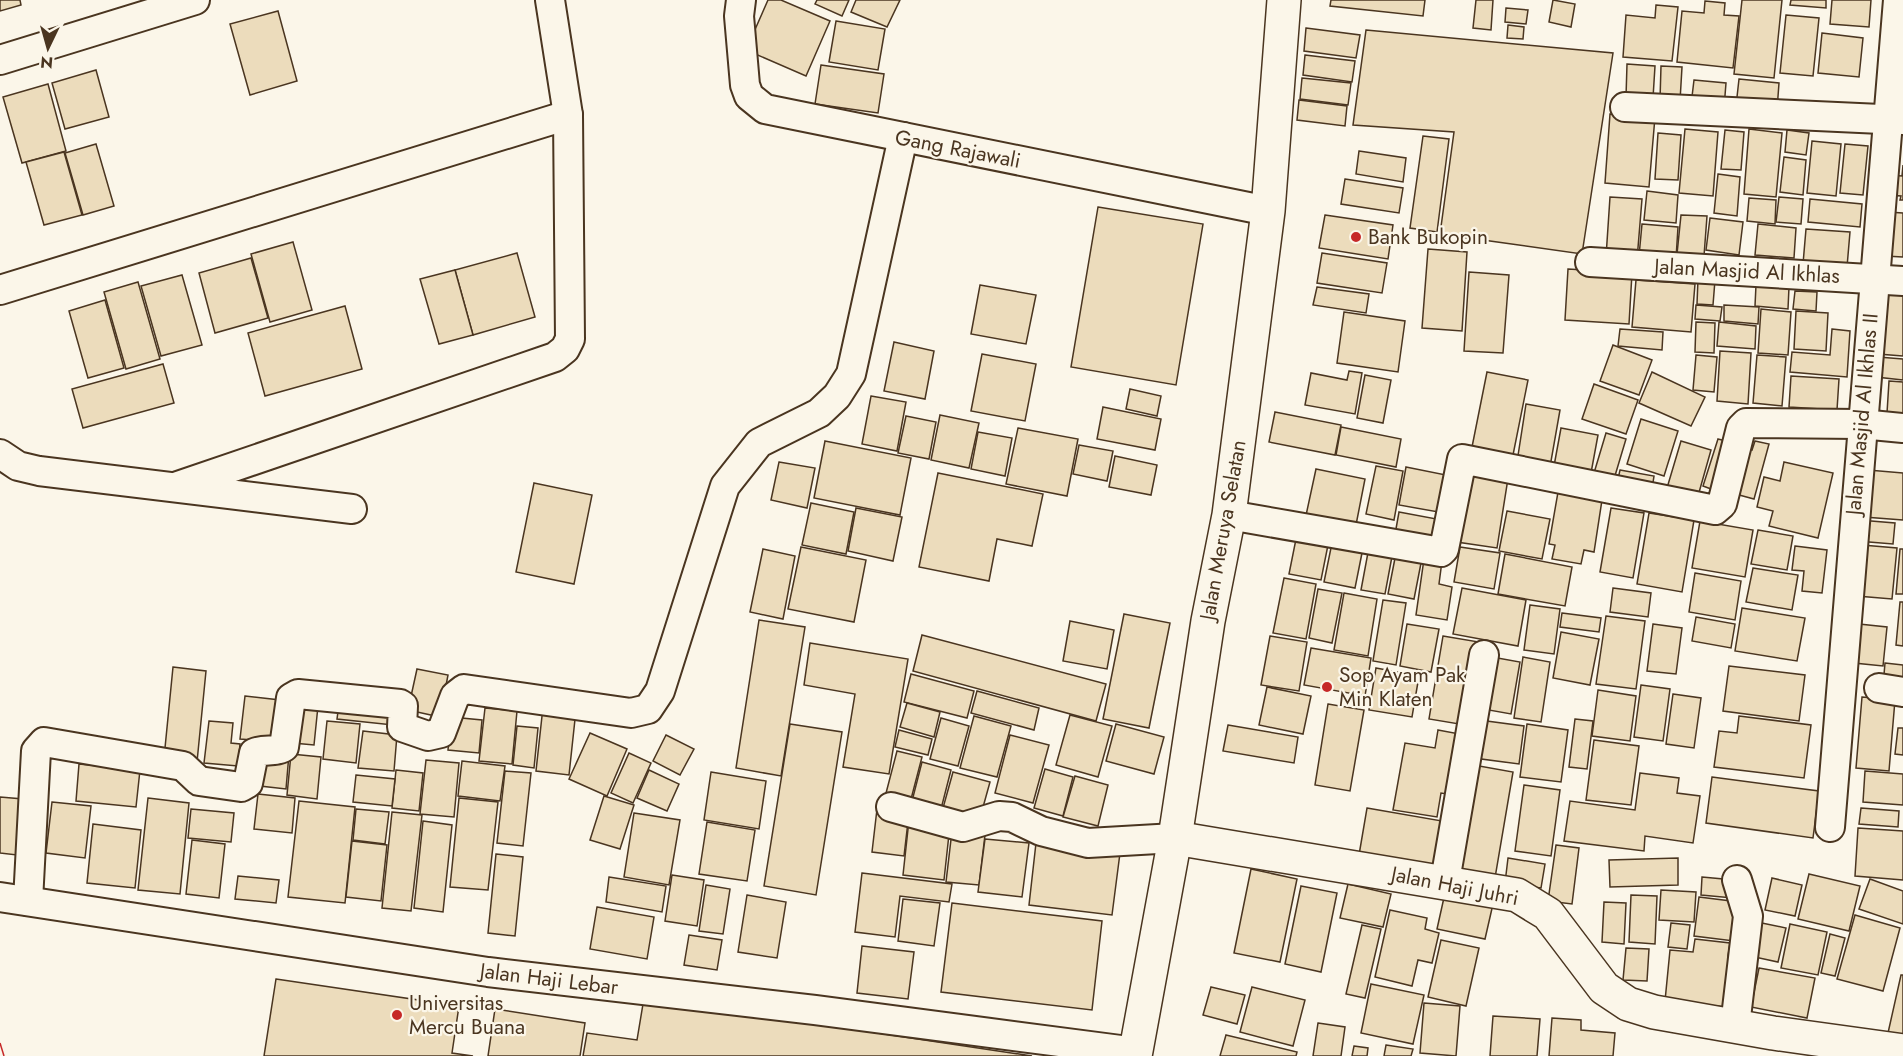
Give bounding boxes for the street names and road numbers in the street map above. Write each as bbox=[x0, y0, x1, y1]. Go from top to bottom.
street label: Gang Rajawali bbox=[893, 122, 1023, 176]
street label: Jalan Masjid Al Ikhlas bbox=[1650, 251, 1841, 291]
street label: Jalan Masjid Al Ikhlas II bbox=[1838, 312, 1886, 519]
street label: Jalan Meruya Selatan bbox=[1192, 438, 1254, 625]
street label: Jalan Haji Juhri bbox=[1386, 858, 1521, 913]
street label: Jalan Haji Lebar bbox=[475, 955, 621, 1002]

